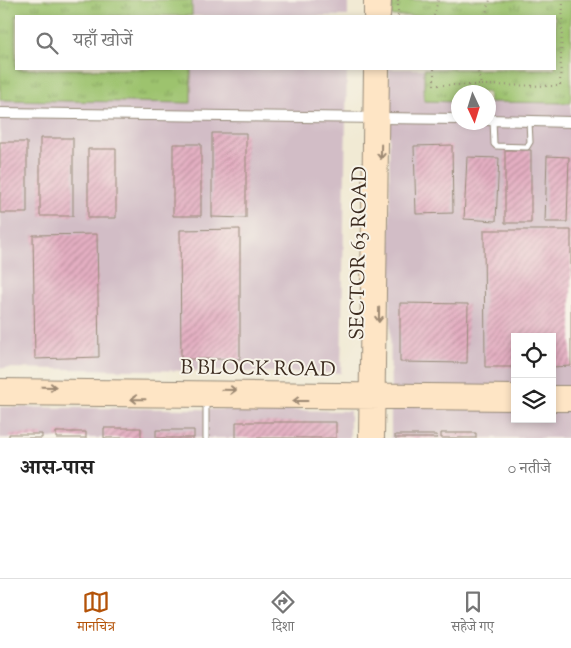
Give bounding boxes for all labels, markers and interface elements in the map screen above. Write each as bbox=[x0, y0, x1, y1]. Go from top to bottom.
search box bbox=[15, 15, 556, 70]
text: यहाँ खोजें bbox=[73, 28, 133, 55]
icon: search bbox=[33, 29, 61, 57]
north arrow bbox=[451, 85, 496, 130]
one-way arrow bbox=[376, 144, 386, 160]
street label: SECTOR 63 ROAD bbox=[344, 166, 376, 340]
one-way arrow bbox=[374, 306, 384, 323]
map controls bbox=[511, 333, 556, 423]
button: locate bbox=[511, 333, 556, 378]
street label: B BLOCK ROAD bbox=[180, 354, 336, 386]
button: layers bbox=[511, 378, 556, 423]
one-way arrow bbox=[40, 382, 56, 392]
one-way arrow bbox=[220, 385, 236, 394]
one-way arrow bbox=[130, 394, 146, 404]
one-way arrow bbox=[292, 396, 308, 406]
text: आस-पास bbox=[20, 454, 94, 484]
text: 0 नतीजे bbox=[508, 458, 551, 481]
tab: मानचित्र bbox=[77, 588, 115, 640]
tab: दिशा bbox=[269, 588, 297, 640]
tab: सहेजे गए bbox=[451, 588, 494, 640]

